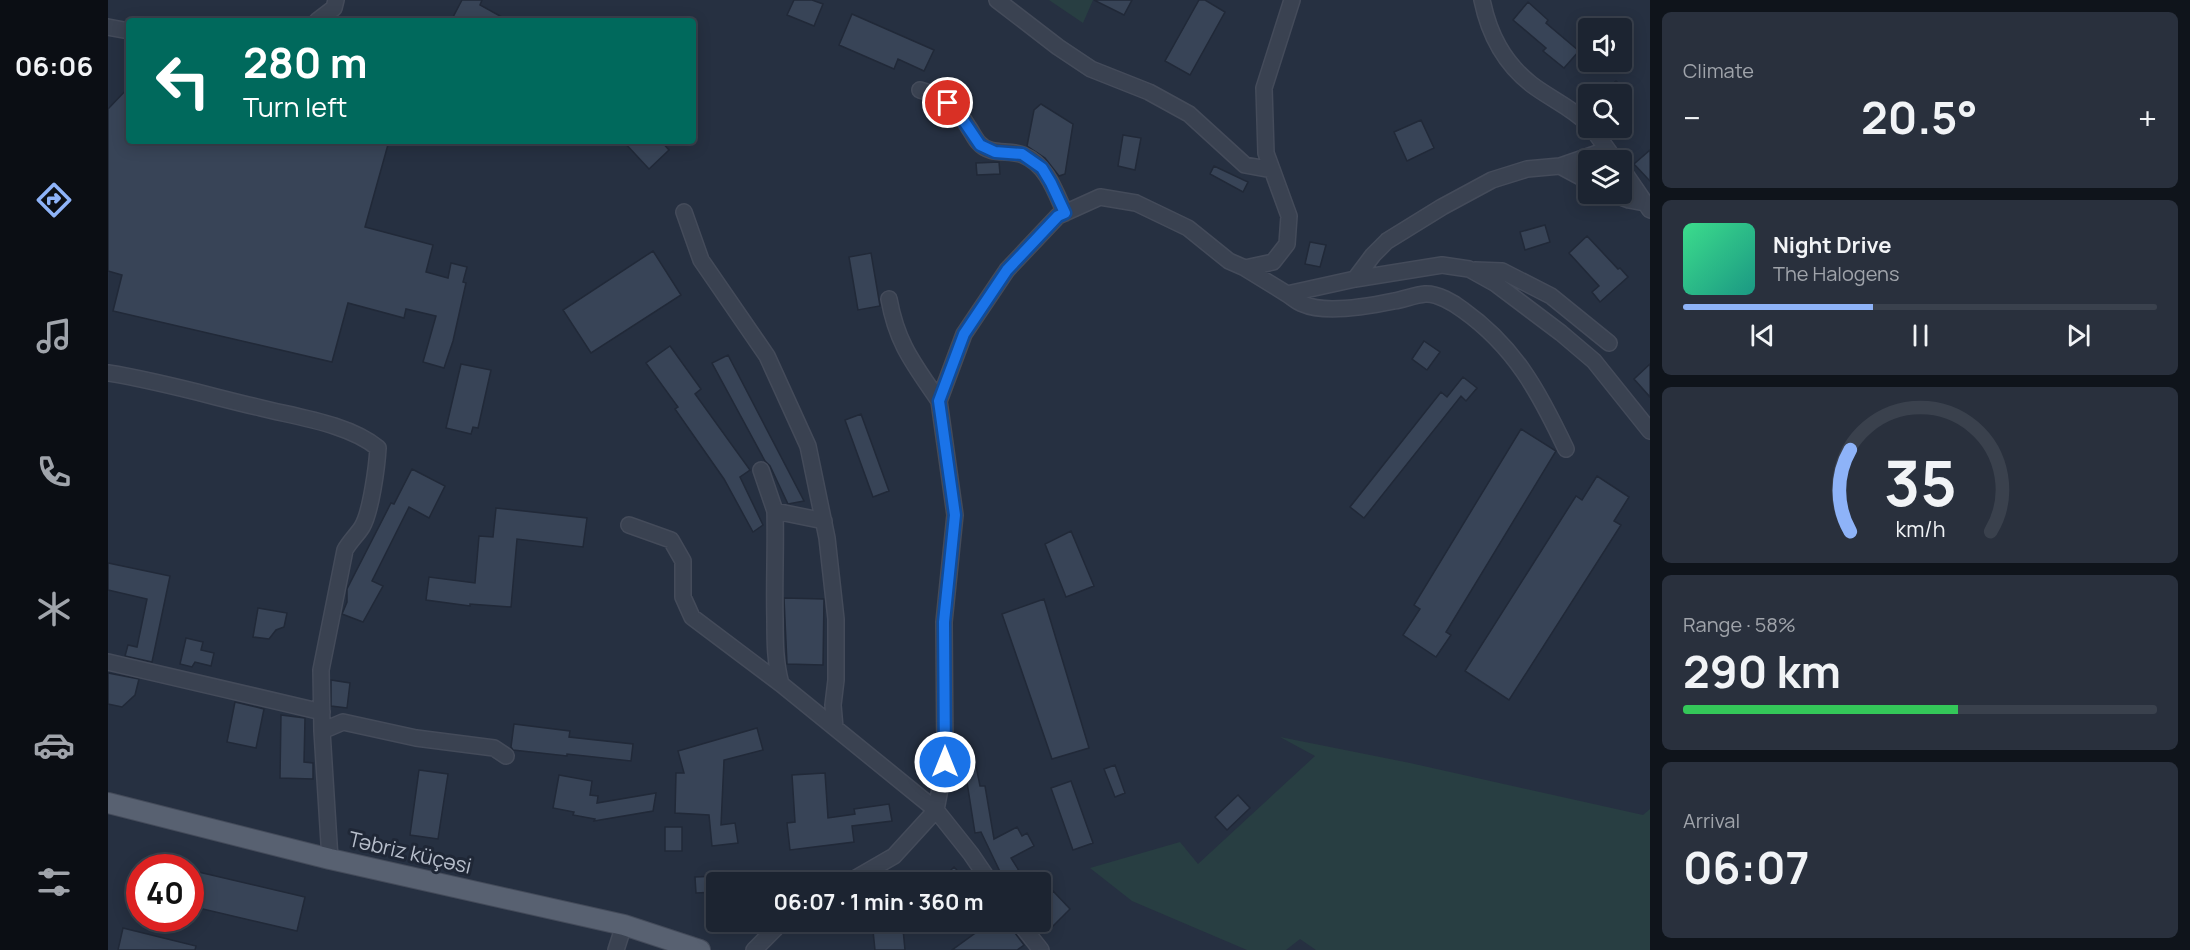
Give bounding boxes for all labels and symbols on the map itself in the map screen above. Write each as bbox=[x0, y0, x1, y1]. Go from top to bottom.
pin bbox=[922, 77, 973, 128]
position arrow bbox=[913, 730, 977, 794]
street label: Təbriz küçəsi bbox=[346, 824, 475, 880]
speed limit sign: 40 bbox=[126, 854, 204, 932]

